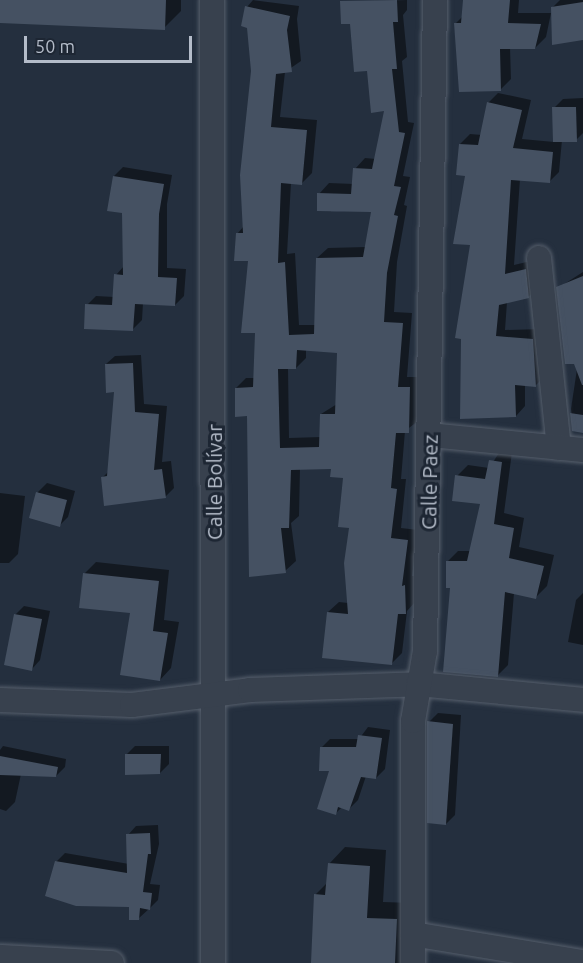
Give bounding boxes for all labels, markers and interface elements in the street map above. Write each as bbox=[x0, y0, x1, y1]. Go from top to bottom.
scale bar bbox=[27, 24, 195, 62]
text: 50 m bbox=[35, 36, 75, 56]
street label: Calle Bolívar bbox=[201, 424, 227, 540]
street label: Calle Paez bbox=[416, 434, 442, 530]

